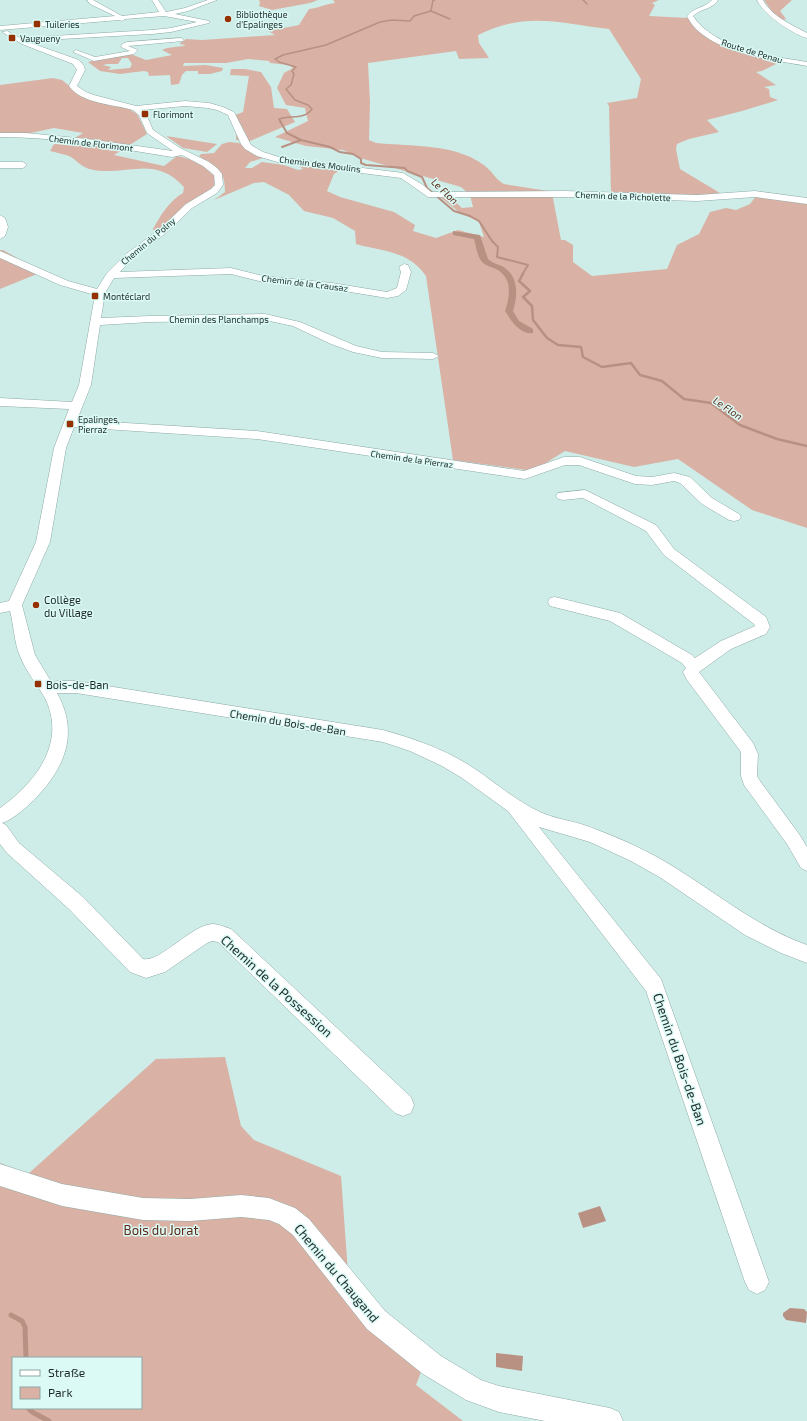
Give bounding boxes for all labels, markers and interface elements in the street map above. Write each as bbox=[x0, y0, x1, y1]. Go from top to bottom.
place label: Bibliothèque d'Epalinges bbox=[236, 9, 288, 30]
marker: Bibliothèque d'Epalinges bbox=[223, 14, 233, 24]
marker: Tuileries bbox=[32, 19, 42, 29]
place label: Tuileries bbox=[45, 19, 80, 30]
marker: Vaugueny bbox=[7, 33, 17, 43]
place label: Vaugueny bbox=[20, 33, 61, 44]
street label: Route de Penau bbox=[720, 36, 784, 66]
marker: Florimont bbox=[140, 109, 150, 119]
place label: Florimont bbox=[153, 109, 194, 120]
street label: Chemin de Florimont bbox=[48, 132, 134, 154]
street label: Chemin des Moulins bbox=[279, 154, 362, 175]
water label: Le Flon bbox=[429, 176, 461, 207]
street label: Chemin de la Picholette bbox=[575, 189, 671, 203]
street label: Chemin du Polny bbox=[118, 215, 178, 267]
street label: Chemin de la Crausaz bbox=[261, 272, 349, 294]
marker: Montéclard bbox=[90, 291, 100, 301]
place label: Montéclard bbox=[103, 291, 150, 302]
street label: Chemin des Planchamps bbox=[169, 314, 269, 325]
water label: Le Flon bbox=[711, 394, 745, 422]
place label: Epalinges, Pierraz bbox=[78, 414, 120, 435]
marker: Epalinges, Pierraz bbox=[65, 419, 75, 429]
street label: Chemin de la Pierraz bbox=[370, 448, 454, 470]
place label: Collège du Village bbox=[44, 593, 93, 619]
marker: Collège du Village bbox=[31, 600, 41, 610]
place label: Bois-de-Ban bbox=[46, 678, 109, 691]
marker: Bois-de-Ban bbox=[33, 679, 43, 689]
street label: Chemin du Bois-de-Ban bbox=[229, 706, 347, 738]
street label: Chemin de la Possession bbox=[218, 932, 336, 1040]
street label: Chemin du Bois-de-Ban bbox=[650, 991, 710, 1127]
street label: Chemin du Chaugand bbox=[291, 1221, 383, 1325]
park label: Bois du Jorat bbox=[124, 1222, 198, 1238]
legend bbox=[12, 1357, 142, 1409]
text: Straße bbox=[48, 1365, 85, 1379]
text: Park bbox=[48, 1385, 73, 1399]

